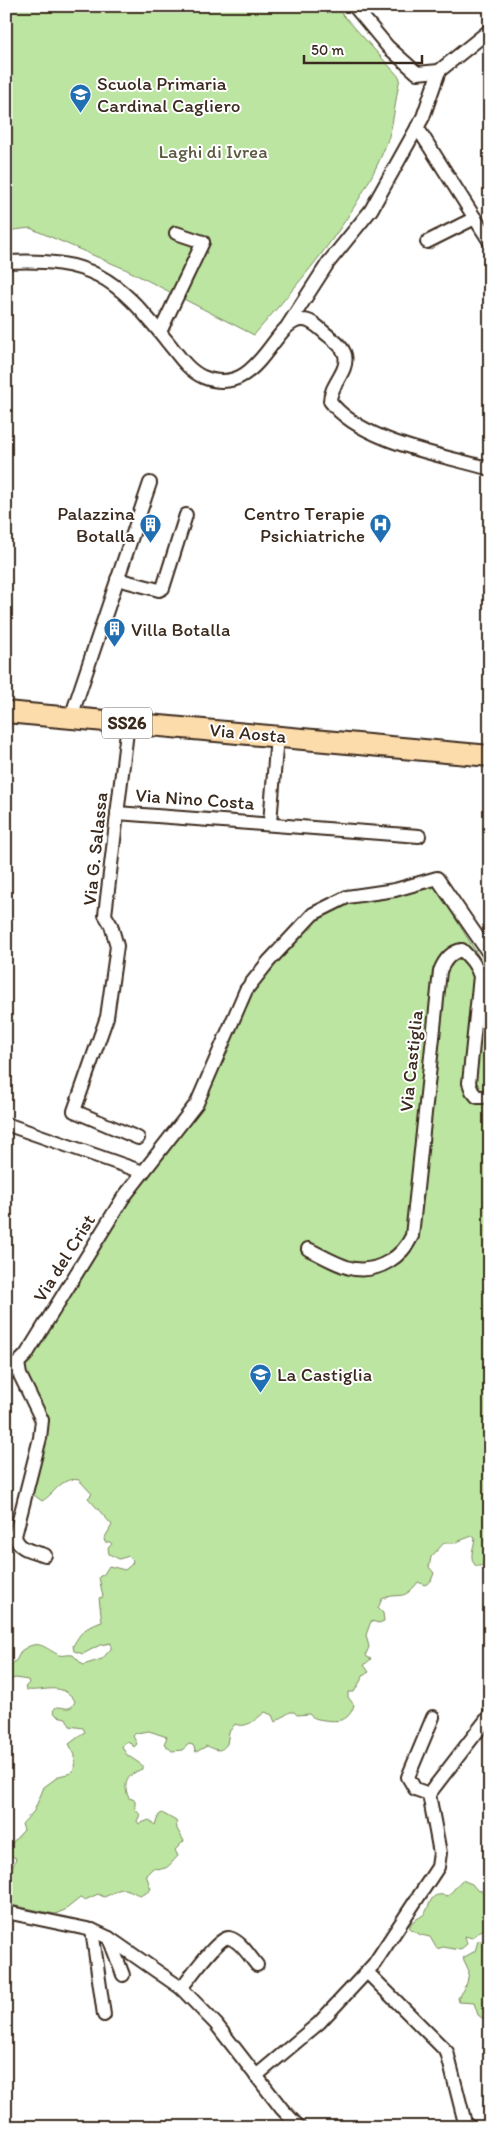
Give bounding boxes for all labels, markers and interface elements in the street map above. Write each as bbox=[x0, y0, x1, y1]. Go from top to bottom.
scale bar bbox=[304, 32, 421, 64]
text: 50 m bbox=[311, 41, 344, 59]
place label: Scuola Primaria Cardinal Cagliero bbox=[97, 72, 240, 117]
school or university icon: Scuola Primaria Cardinal Cagliero bbox=[69, 82, 93, 113]
park label: Laghi di Ivrea bbox=[159, 140, 267, 163]
place label: Palazzina Botalla bbox=[57, 502, 135, 547]
place label: Centro Terapie Psichiatriche bbox=[244, 502, 365, 547]
building icon: Palazzina Botalla bbox=[139, 512, 163, 543]
hospital icon: Centro Terapie Psichiatriche bbox=[369, 512, 393, 543]
building icon: Villa Botalla bbox=[103, 617, 127, 648]
place label: Villa Botalla bbox=[131, 618, 230, 641]
road number: SS26 bbox=[102, 708, 152, 738]
street label: Via Aosta bbox=[209, 718, 287, 748]
street label: Via Nino Costa bbox=[135, 783, 255, 815]
street label: Via G. Salassa bbox=[78, 791, 112, 907]
street label: Via Castiglia bbox=[394, 1009, 428, 1113]
street label: Via del Crist bbox=[28, 1210, 100, 1306]
school or university icon: La Castiglia bbox=[249, 1362, 273, 1393]
place label: La Castiglia bbox=[277, 1363, 372, 1386]

